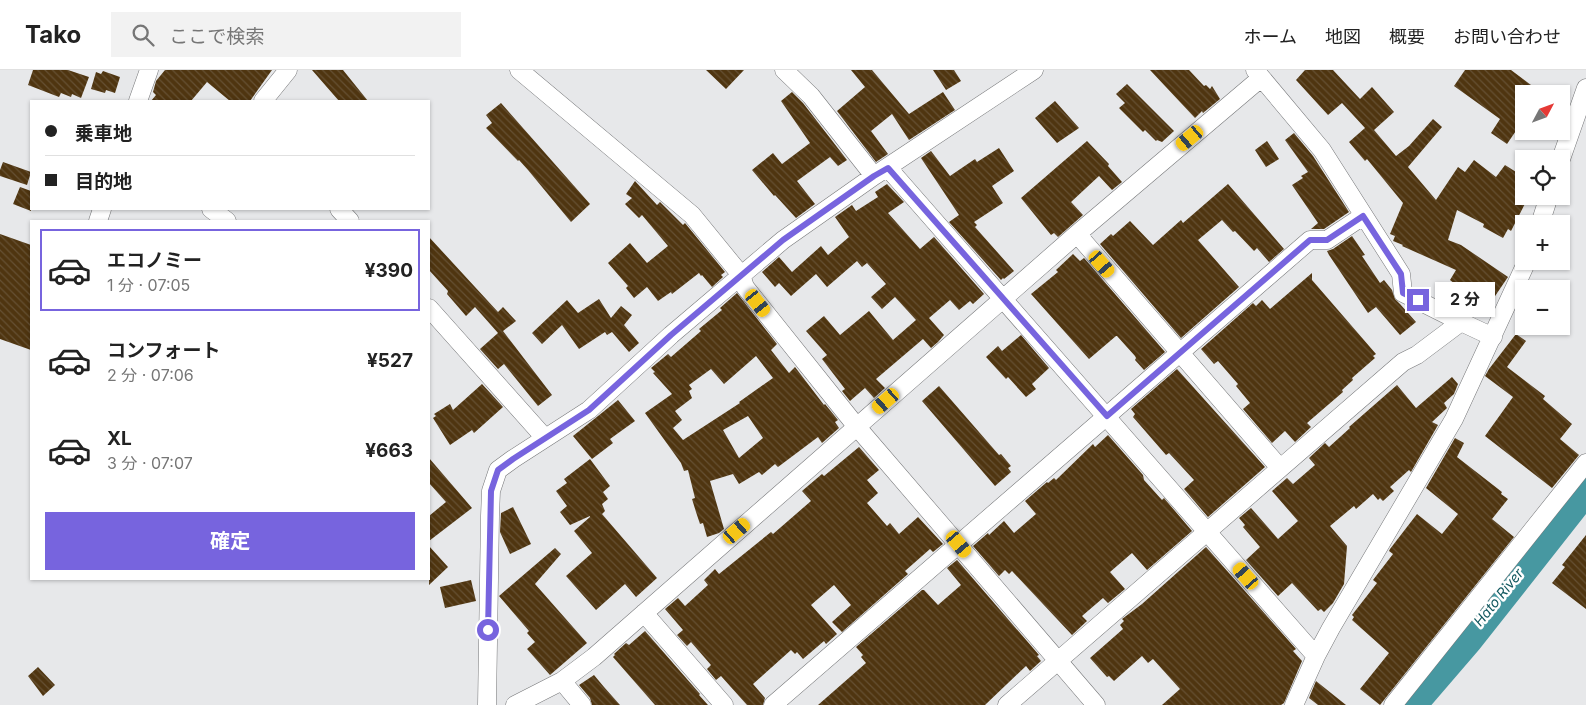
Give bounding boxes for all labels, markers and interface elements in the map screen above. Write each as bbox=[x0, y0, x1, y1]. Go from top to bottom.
search box bbox=[111, 12, 461, 57]
text: Tako bbox=[25, 20, 81, 49]
icon: search bbox=[129, 21, 157, 49]
text: ここで検索 bbox=[169, 25, 264, 48]
text: ホーム bbox=[1244, 26, 1297, 47]
text: 地図 bbox=[1325, 26, 1361, 47]
text: 概要 bbox=[1389, 26, 1425, 47]
text: お問い合わせ bbox=[1453, 26, 1561, 47]
north arrow bbox=[1515, 85, 1570, 140]
map controls bbox=[1515, 85, 1570, 335]
text: 乗車地 bbox=[75, 122, 132, 145]
car bbox=[1173, 123, 1206, 153]
button: locate bbox=[1515, 150, 1570, 205]
text: 目的地 bbox=[75, 170, 132, 193]
button: + bbox=[1515, 215, 1570, 270]
icon: car bbox=[47, 248, 92, 293]
car bbox=[1086, 248, 1117, 280]
text: エコノミー bbox=[107, 249, 202, 272]
text: ¥390 bbox=[365, 259, 413, 282]
text: 1 分 · 07:05 bbox=[107, 275, 190, 295]
button: − bbox=[1515, 280, 1570, 335]
callout: 2 分 bbox=[1436, 282, 1496, 318]
car bbox=[742, 287, 773, 319]
route end bbox=[1407, 289, 1429, 311]
text: 2 分 bbox=[1450, 289, 1480, 309]
icon: car bbox=[47, 338, 92, 383]
text: コンフォート bbox=[107, 339, 220, 362]
text: ¥527 bbox=[367, 349, 413, 372]
text: 2 分 · 07:06 bbox=[107, 365, 194, 385]
car bbox=[869, 385, 902, 417]
text: XL bbox=[107, 427, 132, 450]
icon: car bbox=[47, 428, 92, 473]
text: ¥663 bbox=[365, 439, 413, 462]
text: 3 分 · 07:07 bbox=[107, 453, 193, 473]
button: 確定 bbox=[45, 512, 415, 570]
car bbox=[720, 515, 753, 547]
car bbox=[943, 528, 974, 560]
car bbox=[1230, 560, 1261, 592]
water label: Hato River bbox=[1470, 564, 1527, 629]
route start bbox=[477, 619, 499, 641]

